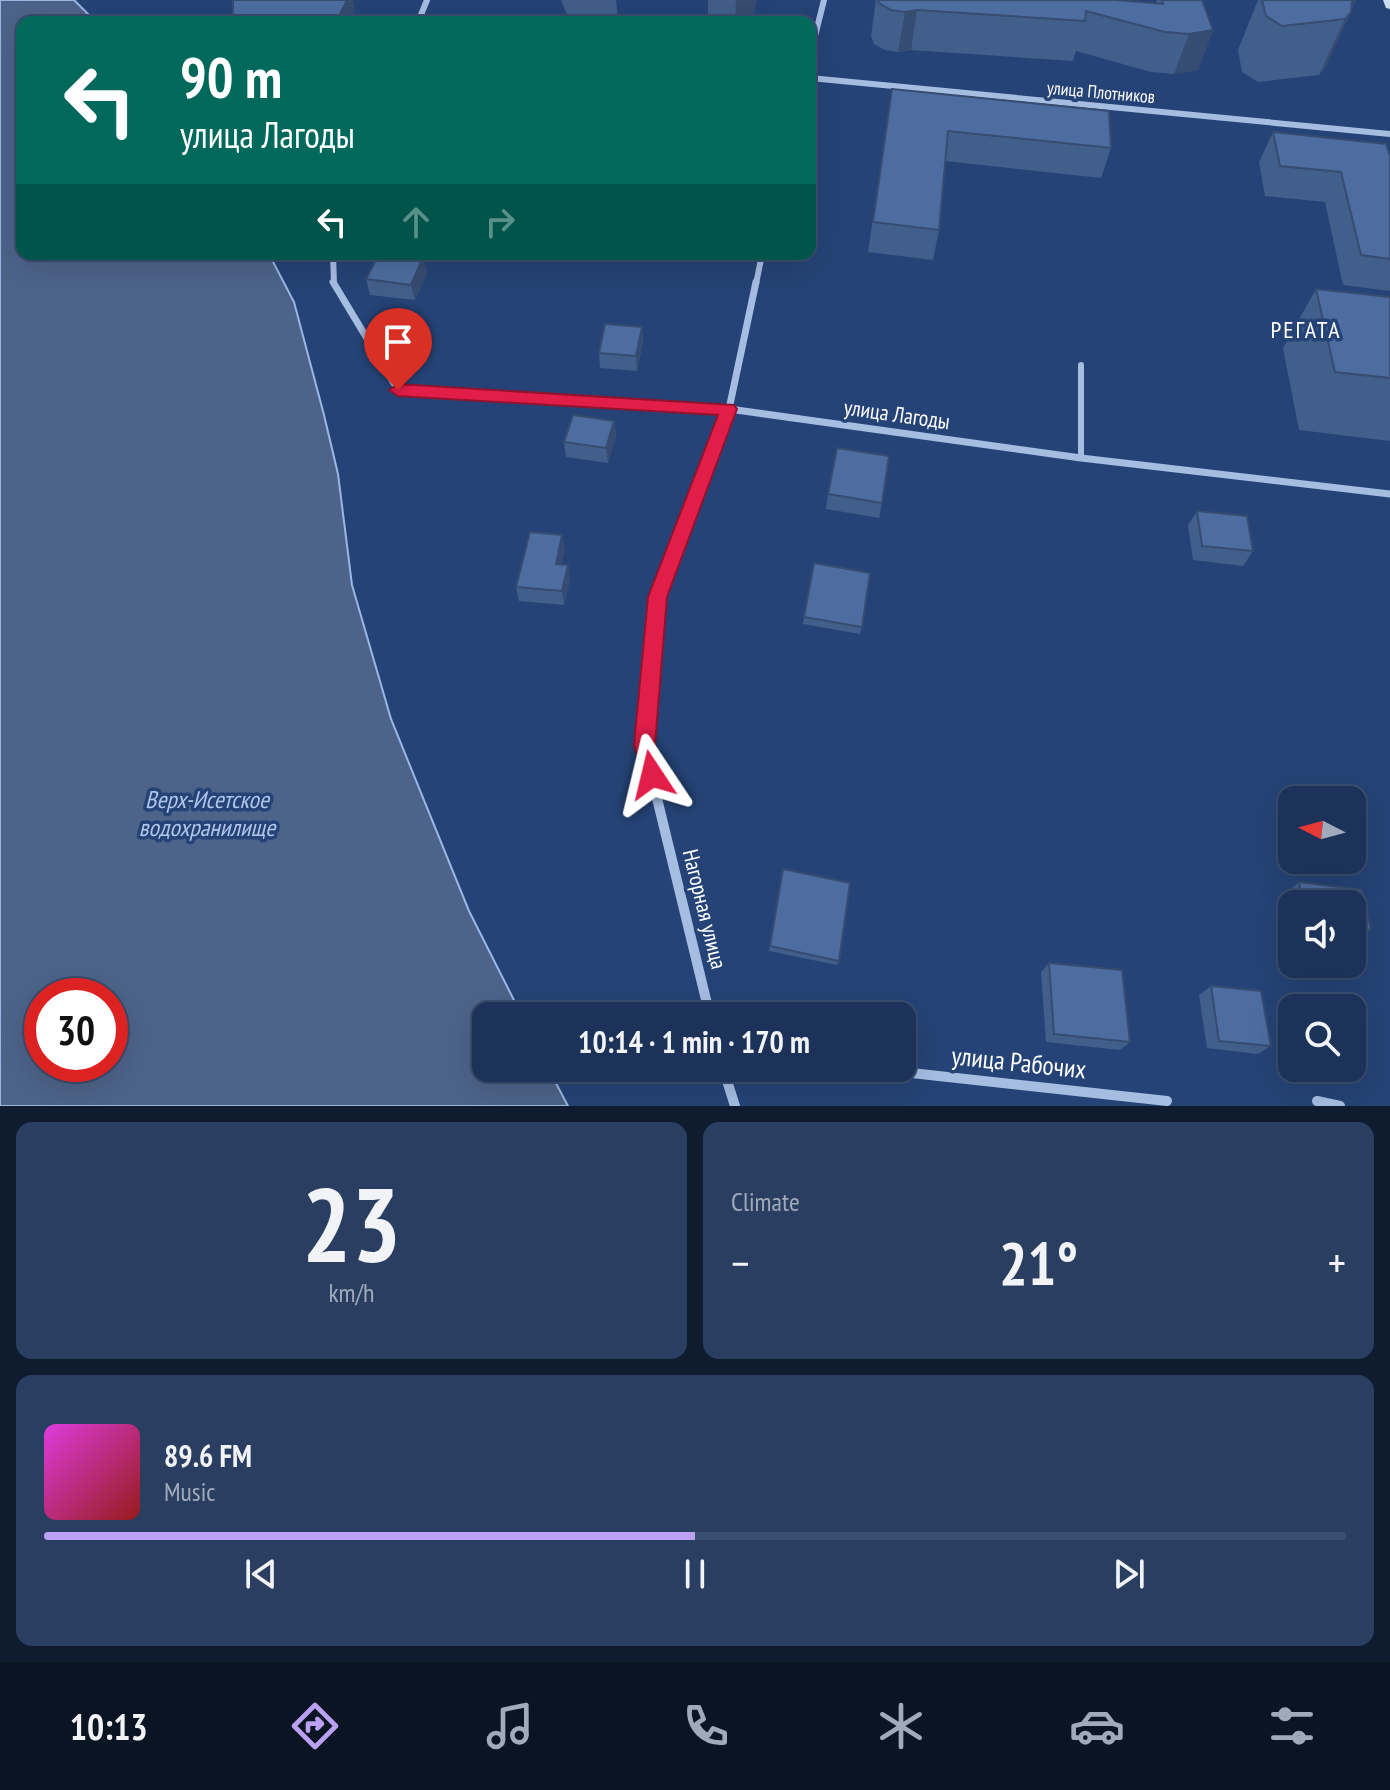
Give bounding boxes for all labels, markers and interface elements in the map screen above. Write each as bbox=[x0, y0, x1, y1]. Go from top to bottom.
text: 90 m bbox=[180, 41, 282, 113]
icon: left bbox=[48, 48, 152, 152]
street label: улица Плотников bbox=[1046, 76, 1156, 108]
text: улица Лагоды bbox=[180, 111, 355, 158]
icon: left bbox=[310, 200, 354, 244]
icon: ahead bbox=[394, 200, 438, 244]
icon: right bbox=[478, 200, 522, 244]
pin bbox=[364, 308, 432, 390]
district label: РЕГАТА bbox=[1270, 314, 1342, 345]
icon: arrive bbox=[376, 320, 420, 364]
street label: улица Лагоды bbox=[842, 393, 952, 435]
position arrow bbox=[610, 733, 694, 817]
water label: Верх-Исетское водохранилище bbox=[139, 784, 277, 843]
north arrow bbox=[1278, 786, 1366, 874]
map controls bbox=[1278, 786, 1366, 1082]
street label: Нагорная улица bbox=[677, 846, 733, 972]
button: sound bbox=[1278, 890, 1366, 978]
speed limit sign: 30 bbox=[24, 978, 128, 1082]
button: search bbox=[1278, 994, 1366, 1082]
text: 10:14 · 1 min · 170 m bbox=[578, 1022, 810, 1061]
street label: улица Рабочих bbox=[950, 1039, 1088, 1086]
text: 23 bbox=[302, 1156, 401, 1291]
text: Climate bbox=[731, 1185, 800, 1218]
text: 21° bbox=[999, 1224, 1078, 1302]
text: − bbox=[731, 1234, 749, 1291]
text: + bbox=[1328, 1234, 1346, 1291]
text: km/h bbox=[328, 1276, 375, 1309]
text: 89.6 FM bbox=[164, 1436, 252, 1475]
text: Music bbox=[164, 1475, 216, 1508]
icon: previous bbox=[239, 1552, 283, 1596]
icon: pause bbox=[673, 1552, 717, 1596]
icon: next bbox=[1107, 1552, 1151, 1596]
icon: directions bbox=[287, 1698, 343, 1754]
icon: music bbox=[482, 1698, 538, 1754]
icon: phone bbox=[678, 1698, 734, 1754]
icon: climate bbox=[873, 1698, 929, 1754]
icon: car bbox=[1069, 1698, 1125, 1754]
icon: filters bbox=[1264, 1698, 1320, 1754]
text: 10:13 bbox=[70, 1703, 148, 1750]

